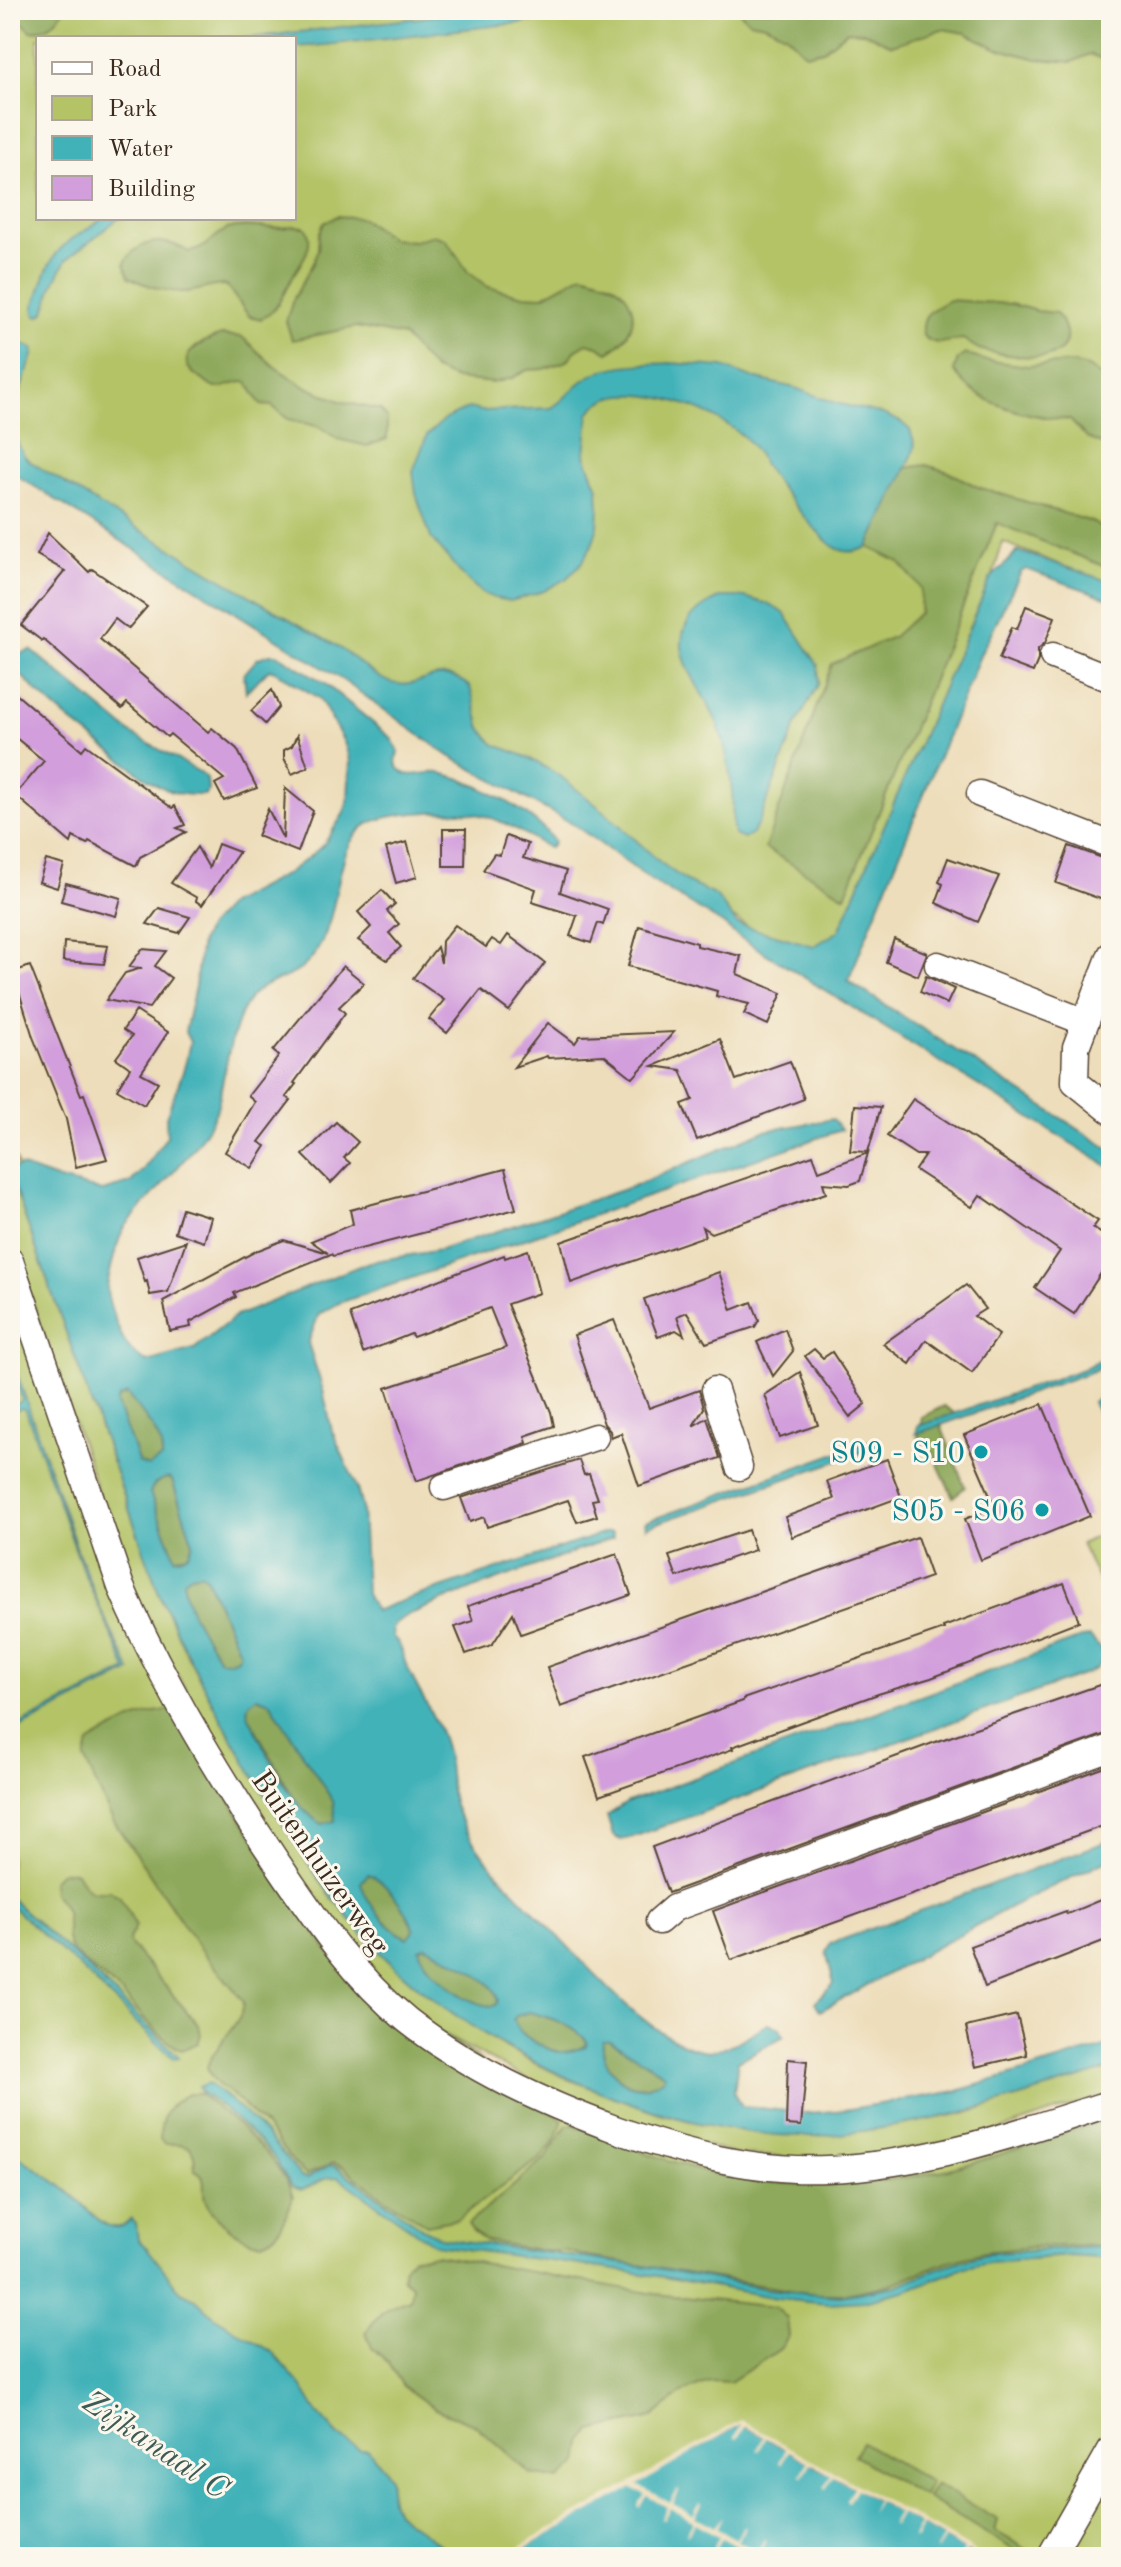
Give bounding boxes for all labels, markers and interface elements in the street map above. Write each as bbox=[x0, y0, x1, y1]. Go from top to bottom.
legend bbox=[36, 36, 296, 220]
text: Road bbox=[108, 58, 161, 82]
text: Park bbox=[108, 98, 157, 122]
text: Water bbox=[108, 138, 173, 162]
text: Building bbox=[108, 178, 195, 202]
place label: S09 - S10 bbox=[830, 1439, 965, 1469]
marker: S09 - S10 bbox=[972, 1443, 990, 1461]
place label: S05 - S06 bbox=[891, 1497, 1026, 1527]
marker: S05 - S06 bbox=[1033, 1501, 1051, 1519]
street label: Buitenhuizerweg bbox=[245, 1766, 394, 1961]
water label: Zijkanaal C bbox=[76, 2386, 234, 2508]

